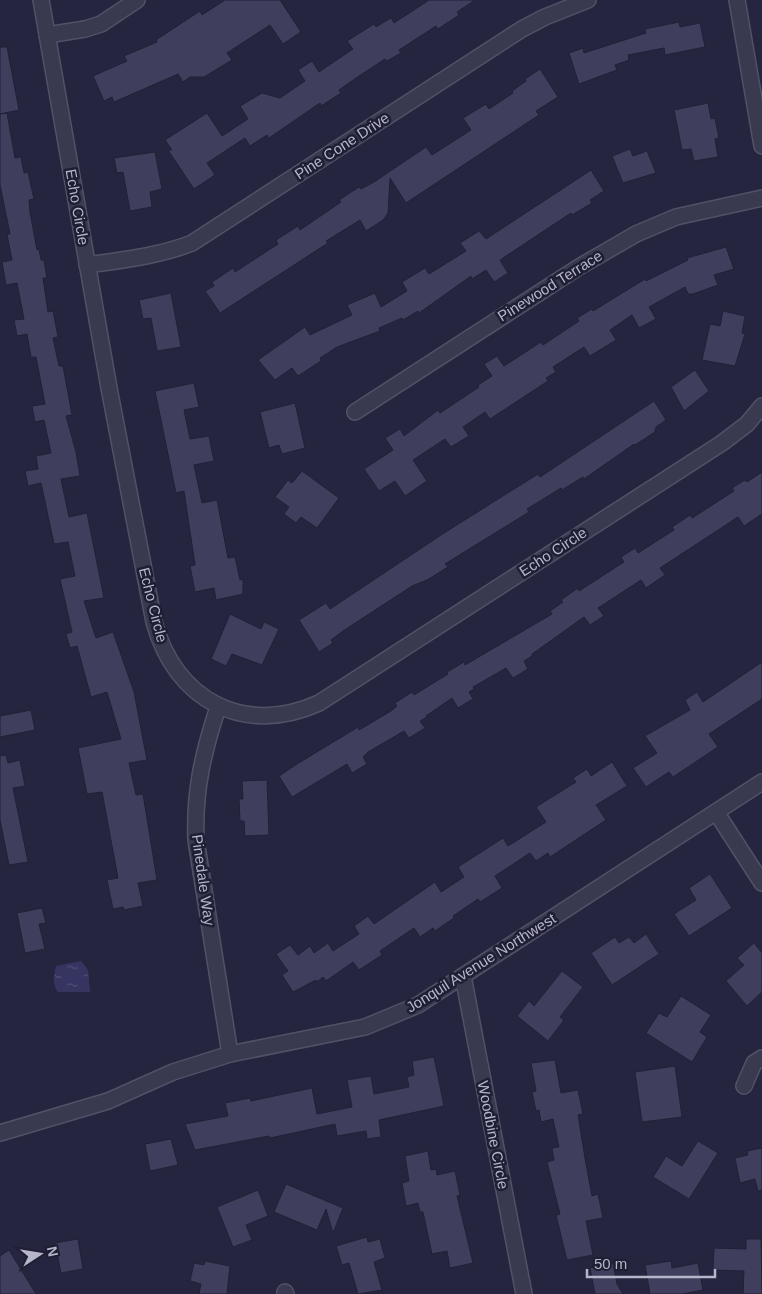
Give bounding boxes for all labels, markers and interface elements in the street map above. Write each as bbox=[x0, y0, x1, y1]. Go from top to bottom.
street label: Pine Cone Drive bbox=[291, 109, 392, 182]
street label: Echo Circle bbox=[62, 168, 93, 246]
street label: Pinewood Terrace bbox=[494, 247, 605, 325]
street label: Echo Circle bbox=[516, 524, 590, 580]
street label: Echo Circle bbox=[136, 566, 171, 644]
street label: Pinedale Way bbox=[189, 833, 218, 927]
street label: Jonquil Avenue Northwest bbox=[403, 909, 559, 1016]
street label: Woodbine Circle bbox=[475, 1079, 512, 1190]
north arrow bbox=[15, 1229, 65, 1279]
text: N bbox=[44, 1245, 62, 1258]
scale bar bbox=[587, 1246, 714, 1278]
text: 50 m bbox=[594, 1255, 627, 1272]

